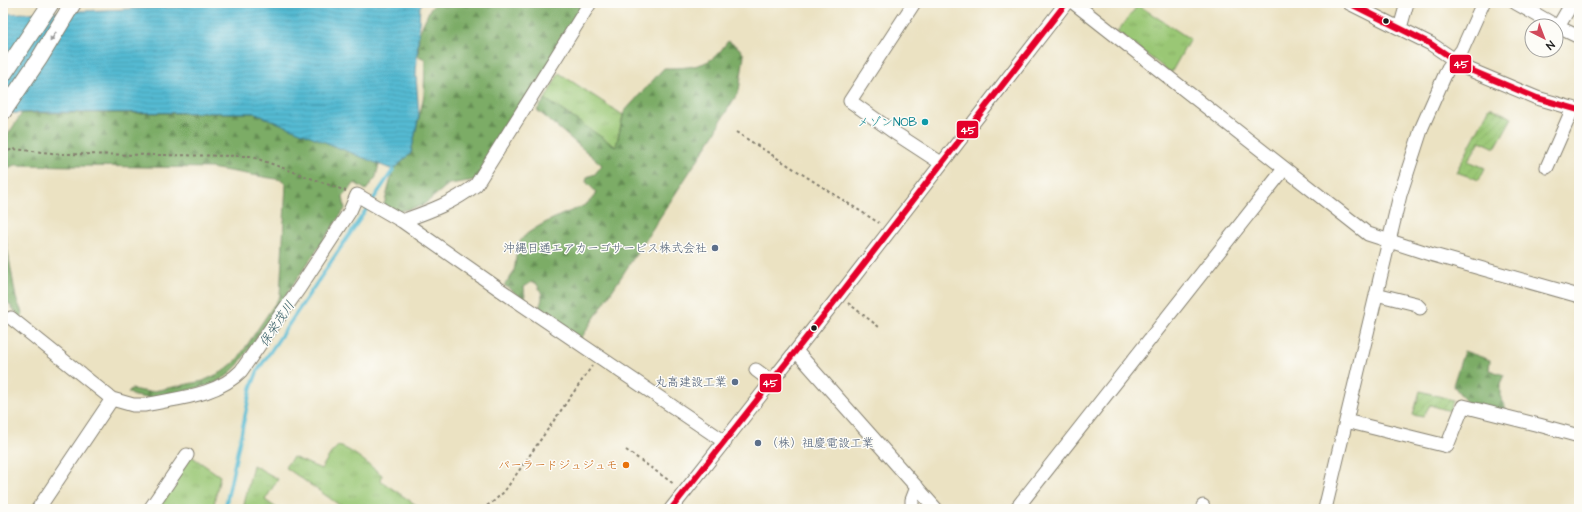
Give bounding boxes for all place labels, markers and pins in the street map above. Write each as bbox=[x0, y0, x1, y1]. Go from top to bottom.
unlabelled marker bbox=[1381, 16, 1391, 26]
place label: メゾンNOB bbox=[857, 114, 917, 131]
marker: メゾンNOB bbox=[920, 117, 930, 127]
place label: 沖縄日通エアカーゴサービス株式会社 bbox=[503, 240, 707, 257]
marker: 沖縄日通エアカーゴサービス株式会社 bbox=[710, 243, 720, 253]
unlabelled marker bbox=[809, 323, 819, 333]
place label: 丸高建設工業 bbox=[655, 374, 727, 391]
marker: 丸高建設工業 bbox=[730, 377, 740, 387]
place label: （株）祖慶電設工業 bbox=[766, 435, 874, 452]
marker: （株）祖慶電設工業 bbox=[753, 438, 763, 448]
place label: パーラードジュジュモ bbox=[498, 457, 618, 474]
marker: パーラードジュジュモ bbox=[621, 460, 631, 470]

